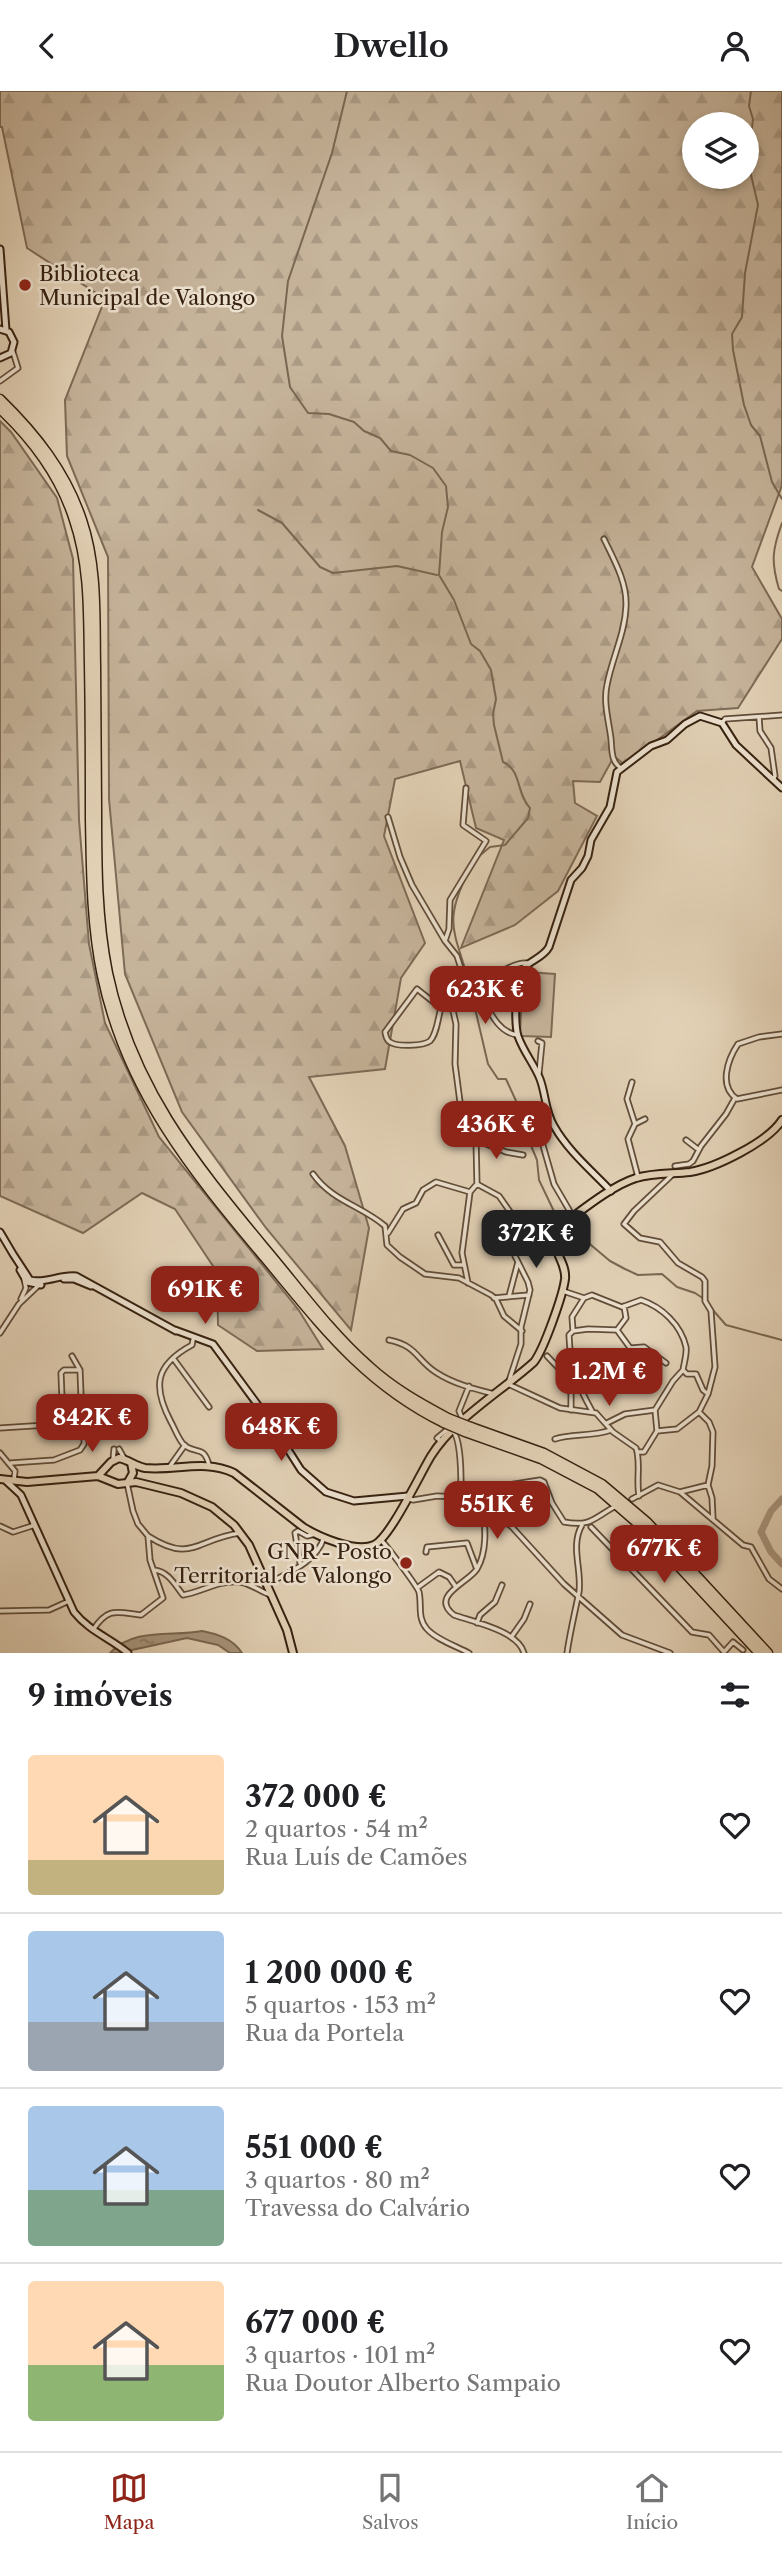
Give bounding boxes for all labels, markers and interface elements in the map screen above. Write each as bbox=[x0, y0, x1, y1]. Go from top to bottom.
text: Dwello bbox=[333, 26, 449, 65]
icon: back bbox=[28, 27, 66, 65]
icon: person bbox=[716, 27, 754, 65]
map controls bbox=[682, 112, 759, 189]
button: layers bbox=[682, 112, 759, 189]
place label: Biblioteca Municipal de Valongo bbox=[39, 261, 255, 310]
marker: Biblioteca Municipal de Valongo bbox=[17, 277, 33, 293]
pin: 623K € bbox=[428, 967, 542, 1026]
text: 623K € bbox=[446, 975, 524, 1003]
pin: 436K € bbox=[439, 1101, 553, 1161]
text: 436K € bbox=[457, 1110, 535, 1138]
pin: 372K € bbox=[479, 1211, 593, 1270]
text: 372K € bbox=[498, 1219, 574, 1247]
pin: 691K € bbox=[148, 1267, 262, 1326]
text: 691K € bbox=[167, 1275, 243, 1303]
pin: 1.2M € bbox=[552, 1349, 666, 1408]
text: 1.2M € bbox=[571, 1357, 647, 1385]
pin: 842K € bbox=[35, 1395, 149, 1454]
text: 842K € bbox=[52, 1403, 132, 1431]
pin: 648K € bbox=[224, 1403, 338, 1463]
text: 648K € bbox=[241, 1412, 321, 1440]
pin: 551K € bbox=[440, 1481, 554, 1541]
text: 551K € bbox=[460, 1490, 534, 1518]
pin: 677K € bbox=[607, 1525, 721, 1585]
text: 677K € bbox=[626, 1534, 702, 1562]
place label: GNR - Posto Territorial de Valongo bbox=[174, 1539, 392, 1588]
marker: GNR - Posto Territorial de Valongo bbox=[398, 1555, 414, 1571]
icon: filters bbox=[716, 1676, 754, 1714]
text: 9 imóveis bbox=[28, 1677, 173, 1714]
text: 372 000 € bbox=[245, 1778, 387, 1815]
icon: home bbox=[84, 1783, 168, 1867]
icon: heart bbox=[716, 1806, 754, 1844]
text: 2 quartos · 54 m² bbox=[245, 1815, 428, 1843]
text: Rua Luís de Camões bbox=[245, 1843, 468, 1871]
text: 1 200 000 € bbox=[245, 1954, 413, 1991]
icon: home bbox=[84, 1959, 168, 2043]
icon: heart bbox=[716, 1982, 754, 2020]
text: 5 quartos · 153 m² bbox=[245, 1991, 436, 2019]
text: Rua da Portela bbox=[245, 2019, 404, 2047]
text: 551 000 € bbox=[245, 2129, 383, 2166]
icon: home bbox=[84, 2134, 168, 2218]
icon: heart bbox=[716, 2157, 754, 2195]
text: 3 quartos · 80 m² bbox=[245, 2166, 430, 2194]
text: Travessa do Calvário bbox=[245, 2194, 470, 2222]
text: 677 000 € bbox=[245, 2304, 385, 2341]
icon: home bbox=[84, 2309, 168, 2393]
icon: heart bbox=[716, 2332, 754, 2370]
text: 3 quartos · 101 m² bbox=[245, 2341, 436, 2369]
text: Rua Doutor Alberto Sampaio bbox=[245, 2369, 561, 2397]
tab: Mapa bbox=[104, 2469, 155, 2534]
tab: Salvos bbox=[362, 2469, 419, 2534]
tab: Início bbox=[626, 2469, 678, 2534]

